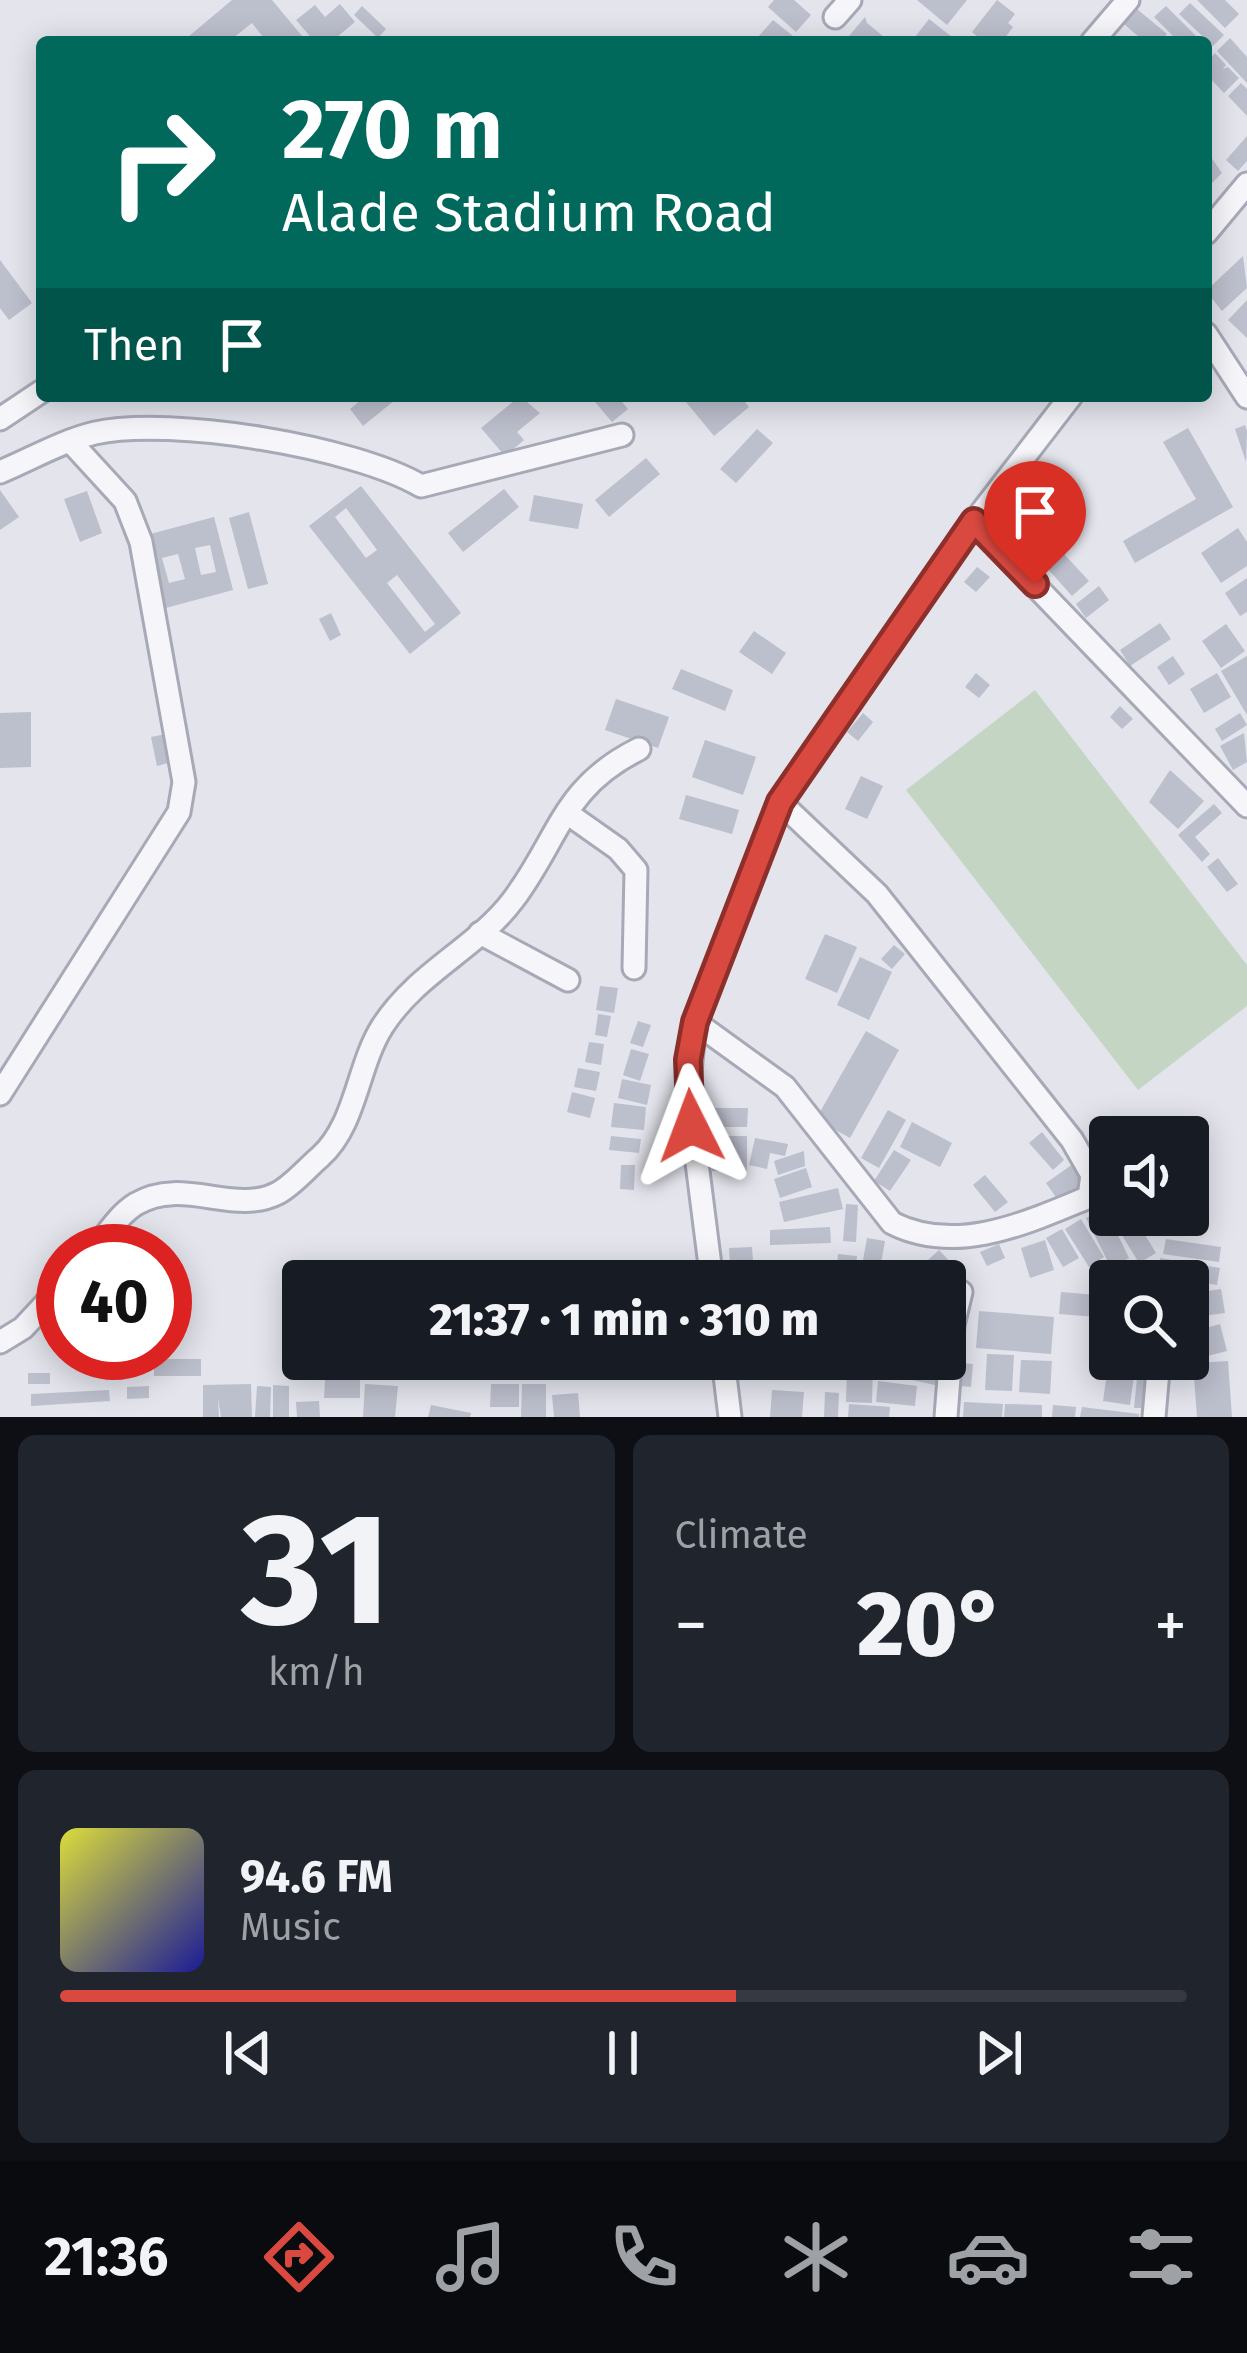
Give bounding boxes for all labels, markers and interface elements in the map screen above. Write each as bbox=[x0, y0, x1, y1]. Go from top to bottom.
text: 270 m bbox=[282, 79, 503, 180]
icon: right bbox=[84, 84, 240, 240]
text: Alade Stadium Road bbox=[282, 181, 776, 245]
icon: arrive bbox=[209, 312, 275, 378]
text: Then bbox=[84, 318, 185, 372]
pin bbox=[984, 461, 1086, 584]
icon: arrive bbox=[1002, 479, 1068, 545]
position arrow bbox=[628, 1063, 754, 1189]
map controls bbox=[1089, 1116, 1209, 1380]
button: sound bbox=[1089, 1116, 1209, 1236]
speed limit sign: 40 bbox=[36, 1224, 192, 1380]
button: search bbox=[1089, 1260, 1209, 1380]
text: 21:37 · 1 min · 310 m bbox=[429, 1293, 819, 1347]
text: 31 bbox=[241, 1477, 391, 1664]
text: Climate bbox=[675, 1512, 808, 1558]
text: 20° bbox=[857, 1571, 1004, 1679]
text: − bbox=[675, 1586, 708, 1665]
text: + bbox=[1154, 1586, 1187, 1665]
text: km/h bbox=[268, 1649, 365, 1695]
text: 94.6 FM bbox=[240, 1850, 393, 1904]
text: Music bbox=[240, 1904, 341, 1950]
icon: previous bbox=[215, 2020, 281, 2086]
icon: pause bbox=[590, 2020, 656, 2086]
icon: next bbox=[966, 2020, 1032, 2086]
icon: directions bbox=[257, 2215, 341, 2299]
icon: music bbox=[429, 2215, 513, 2299]
icon: phone bbox=[602, 2215, 686, 2299]
icon: climate bbox=[774, 2215, 858, 2299]
icon: car bbox=[946, 2215, 1030, 2299]
icon: filters bbox=[1119, 2215, 1203, 2299]
text: 21:36 bbox=[44, 2225, 168, 2289]

